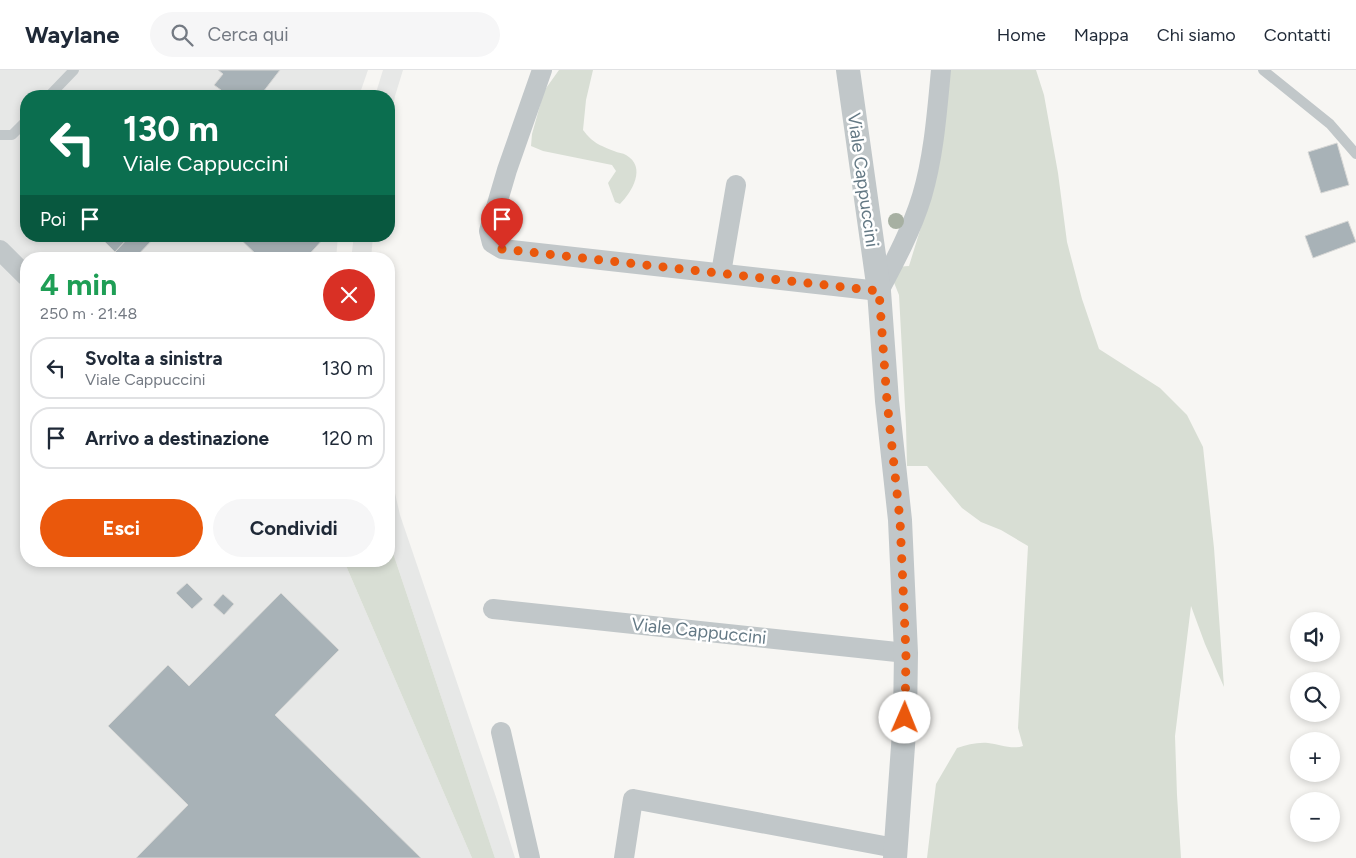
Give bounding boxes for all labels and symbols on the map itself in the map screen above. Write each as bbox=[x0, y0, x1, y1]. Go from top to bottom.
street label: Viale Cappuccini bbox=[843, 111, 883, 249]
pin bbox=[481, 198, 523, 249]
street label: Viale Cappuccini bbox=[631, 613, 767, 649]
position arrow bbox=[878, 691, 930, 743]

